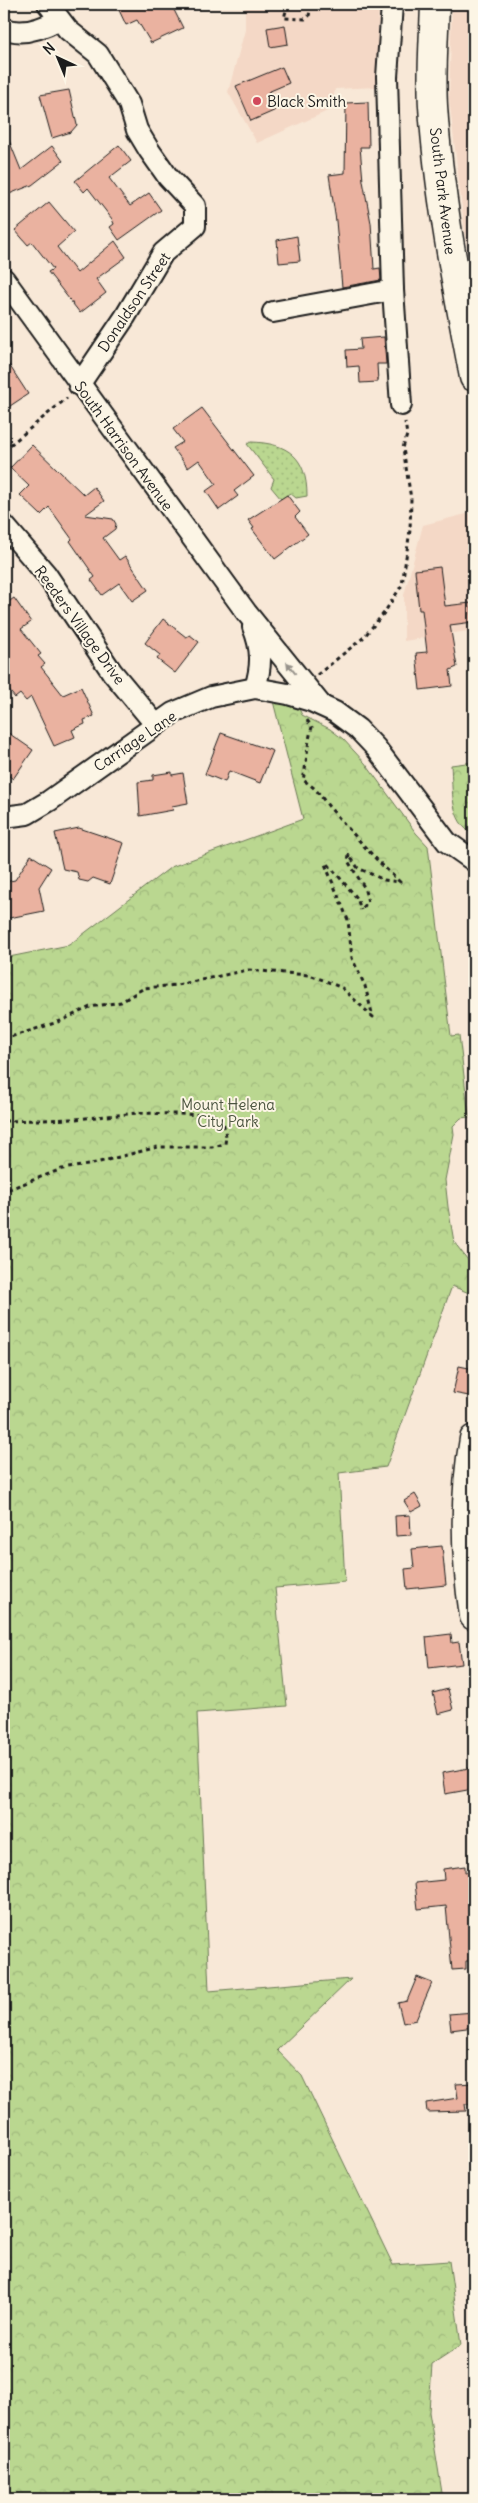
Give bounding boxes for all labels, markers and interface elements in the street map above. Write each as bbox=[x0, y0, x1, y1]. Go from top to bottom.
north arrow bbox=[32, 32, 82, 82]
text: N bbox=[39, 39, 59, 58]
place label: Black Smith bbox=[267, 92, 346, 111]
marker: Black Smith bbox=[251, 95, 263, 107]
street label: South Park Avenue bbox=[426, 126, 460, 256]
street label: Donaldson Street bbox=[94, 249, 174, 355]
street label: South Harrison Avenue bbox=[71, 377, 177, 515]
street label: Reeders Village Drive bbox=[31, 562, 129, 688]
one-way arrow bbox=[285, 662, 296, 675]
street label: Carriage Lane bbox=[90, 706, 180, 776]
park label: Mount Helena City Park bbox=[181, 1095, 275, 1131]

